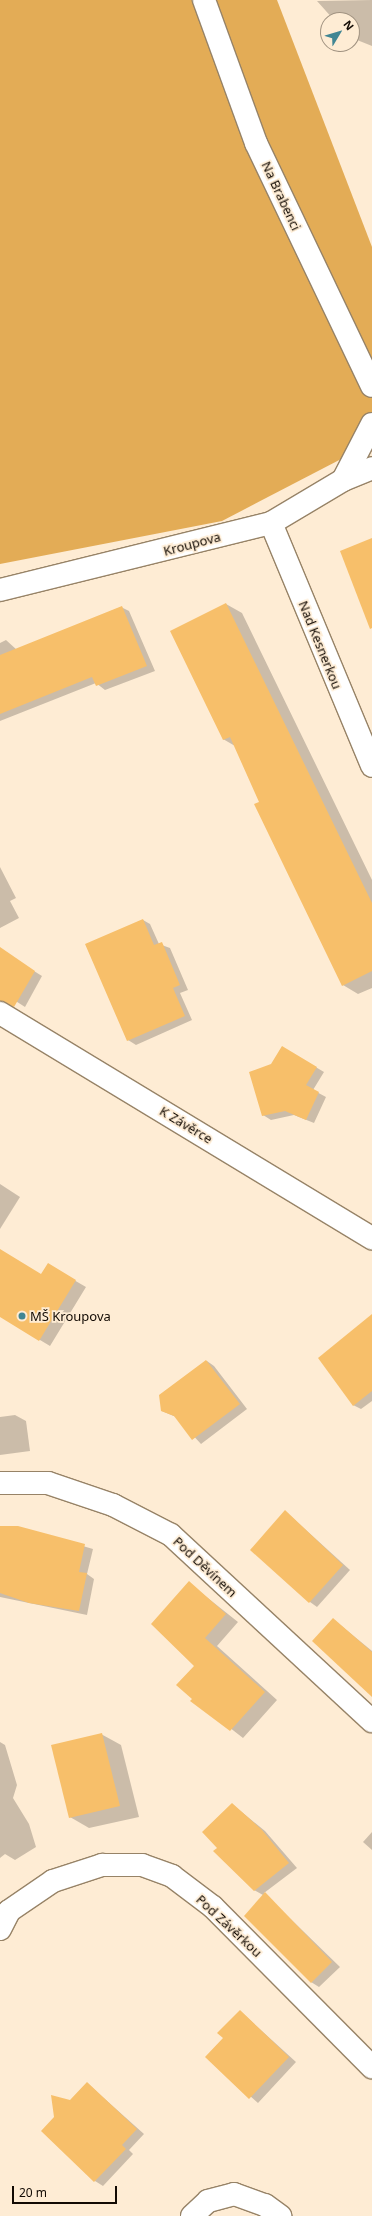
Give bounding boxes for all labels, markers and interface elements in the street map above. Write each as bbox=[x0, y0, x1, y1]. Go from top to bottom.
north arrow bbox=[320, 12, 360, 52]
text: N bbox=[340, 17, 358, 33]
street label: Na Brabenci bbox=[258, 159, 304, 233]
street label: Kroupova bbox=[162, 529, 222, 559]
street label: Nad Kesnerkou bbox=[295, 599, 345, 691]
street label: K Závěrce bbox=[157, 1103, 215, 1147]
place label: MŠ Kroupova bbox=[30, 1308, 111, 1324]
marker: MŠ Kroupova bbox=[17, 1311, 27, 1321]
street label: Pod Děvínem bbox=[170, 1534, 240, 1600]
street label: Pod Závěrkou bbox=[193, 1892, 265, 1960]
scale bar bbox=[14, 2178, 119, 2204]
text: 20 m bbox=[19, 2184, 47, 2201]

